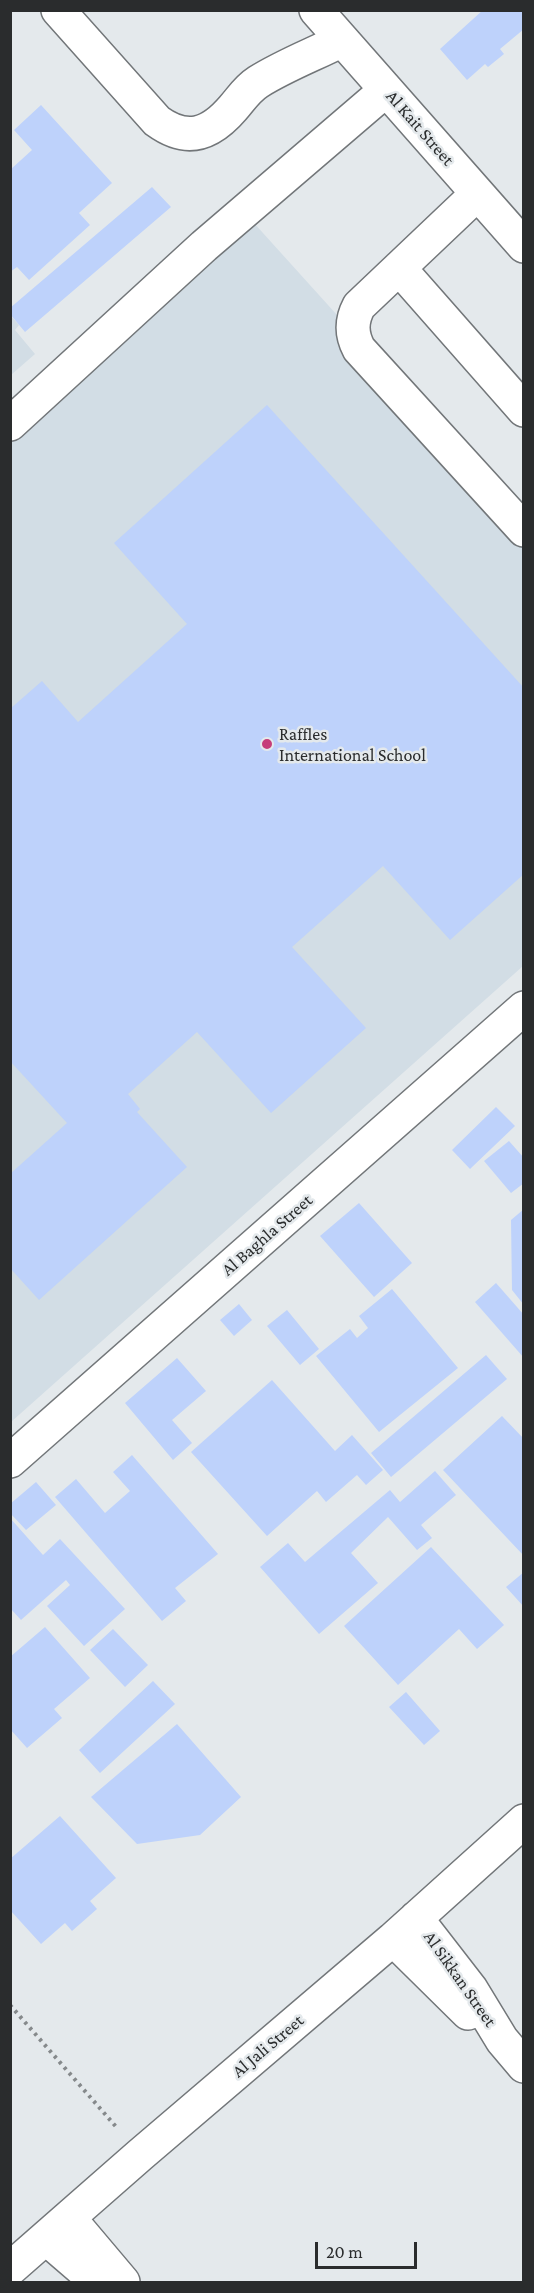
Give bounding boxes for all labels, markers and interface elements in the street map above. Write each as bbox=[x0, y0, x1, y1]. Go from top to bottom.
street label: Al Kait Street bbox=[381, 86, 459, 170]
place label: Raffles International School bbox=[279, 723, 426, 766]
marker: Raffles International School bbox=[260, 737, 274, 751]
street label: Al Baghla Street bbox=[217, 1190, 317, 1280]
street label: Al Sikkan Street bbox=[419, 1927, 501, 2031]
street label: Al Jali Street bbox=[228, 2010, 308, 2082]
scale bar bbox=[318, 2230, 420, 2268]
text: 20 m bbox=[326, 2242, 363, 2262]

